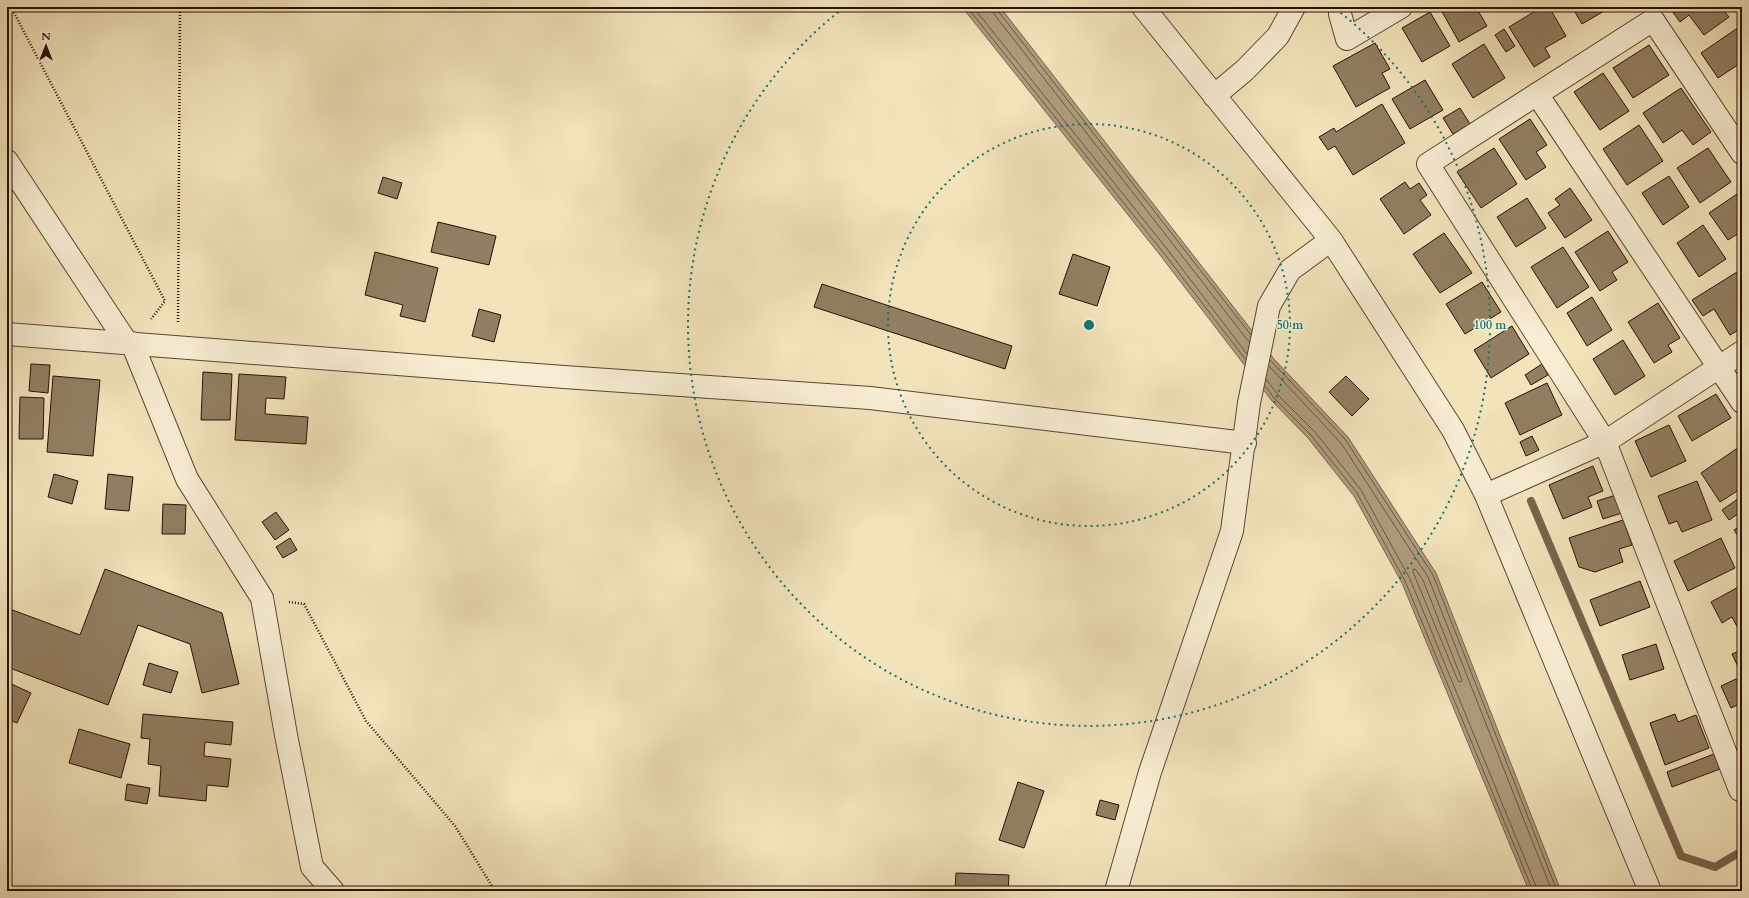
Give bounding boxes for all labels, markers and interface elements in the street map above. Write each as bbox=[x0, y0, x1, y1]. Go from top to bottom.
north arrow bbox=[26, 26, 66, 66]
text: N bbox=[41, 29, 51, 44]
text: 50 m bbox=[1277, 317, 1304, 333]
text: 100 m bbox=[1474, 317, 1507, 333]
centre of rings bbox=[1082, 318, 1096, 332]

